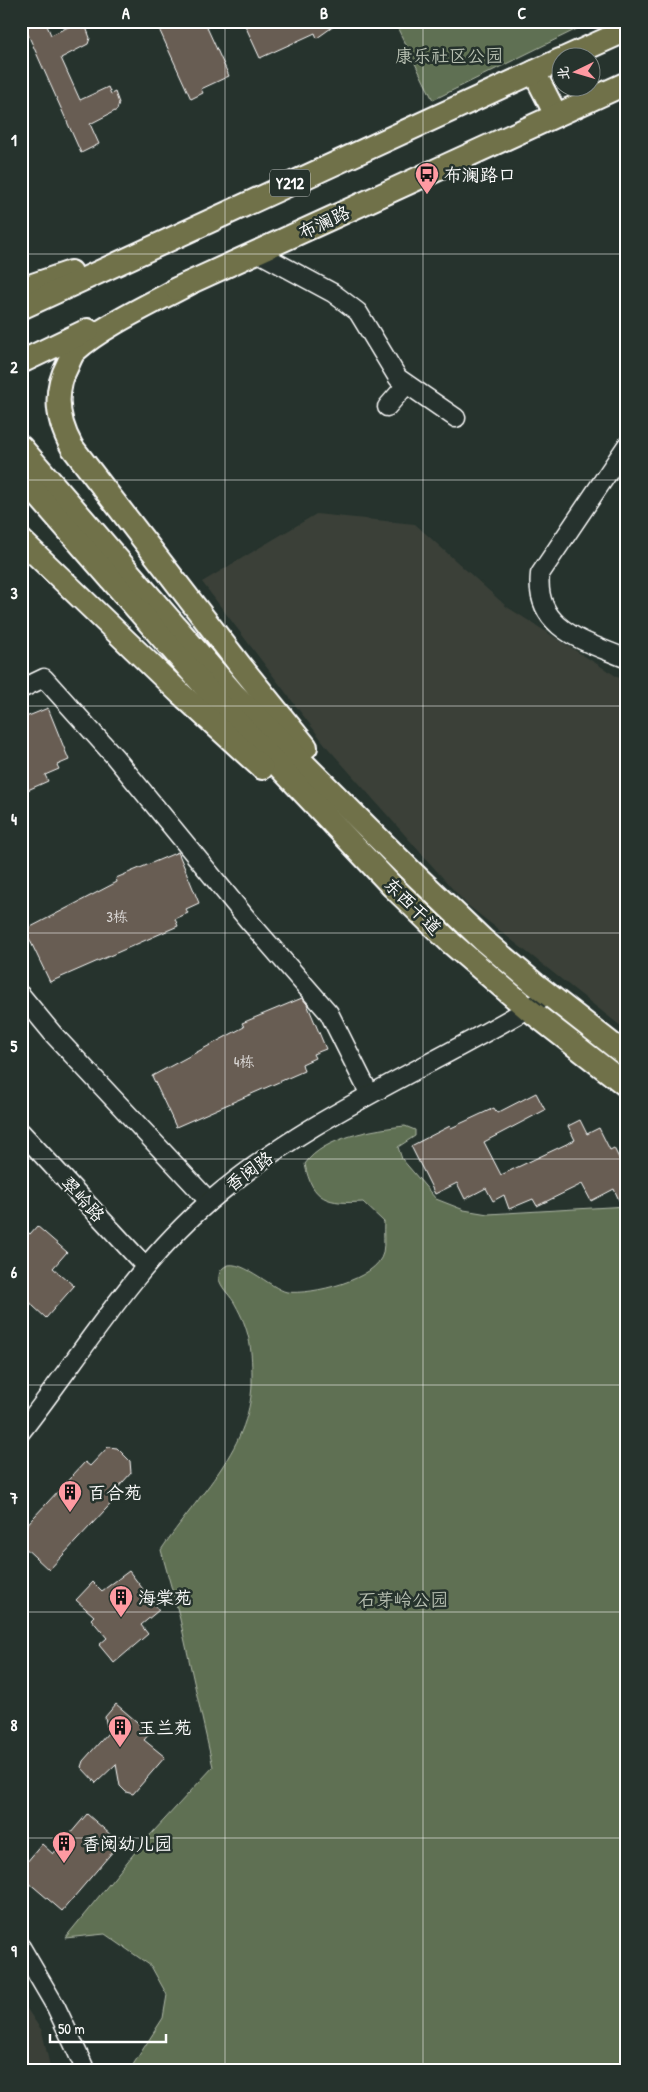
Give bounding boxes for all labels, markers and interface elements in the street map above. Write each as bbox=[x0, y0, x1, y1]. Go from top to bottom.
text: A bbox=[122, 2, 130, 24]
text: B bbox=[320, 2, 328, 24]
text: C bbox=[518, 2, 527, 24]
park label: 康乐社区公园 bbox=[395, 43, 503, 68]
north arrow bbox=[550, 48, 600, 98]
text: 北 bbox=[552, 65, 573, 81]
text: 1 bbox=[11, 129, 17, 151]
bus stop icon: 布澜路口 bbox=[414, 161, 440, 195]
place label: 布澜路口 bbox=[444, 162, 516, 187]
road number: Y212 bbox=[270, 170, 310, 197]
street label: 布澜路 bbox=[294, 199, 354, 245]
text: 2 bbox=[10, 356, 18, 378]
text: 3 bbox=[10, 582, 18, 604]
text: 4 bbox=[11, 808, 17, 830]
street label: 东西干道 bbox=[379, 872, 447, 940]
house number: 3栋 bbox=[106, 906, 128, 927]
text: 5 bbox=[11, 1035, 18, 1057]
house number: 4栋 bbox=[234, 1051, 254, 1072]
street label: 香阅路 bbox=[220, 1145, 278, 1197]
street label: 翠岭路 bbox=[55, 1171, 111, 1227]
text: 6 bbox=[11, 1261, 18, 1283]
building icon: 百合苑 bbox=[57, 1479, 83, 1513]
place label: 百合苑 bbox=[88, 1480, 142, 1505]
text: 7 bbox=[9, 1487, 18, 1509]
building icon: 海棠苑 bbox=[108, 1584, 134, 1618]
place label: 海棠苑 bbox=[138, 1585, 192, 1610]
park label: 石芽岭公园 bbox=[358, 1587, 448, 1612]
text: 8 bbox=[11, 1714, 18, 1736]
building icon: 玉兰苑 bbox=[107, 1714, 133, 1748]
place label: 玉兰苑 bbox=[138, 1715, 192, 1740]
building icon: 香阅幼儿园 bbox=[51, 1830, 77, 1864]
place label: 香阅幼儿园 bbox=[82, 1831, 172, 1856]
text: 9 bbox=[11, 1940, 17, 1962]
scale bar bbox=[50, 2012, 166, 2044]
text: 50 m bbox=[58, 2018, 85, 2039]

